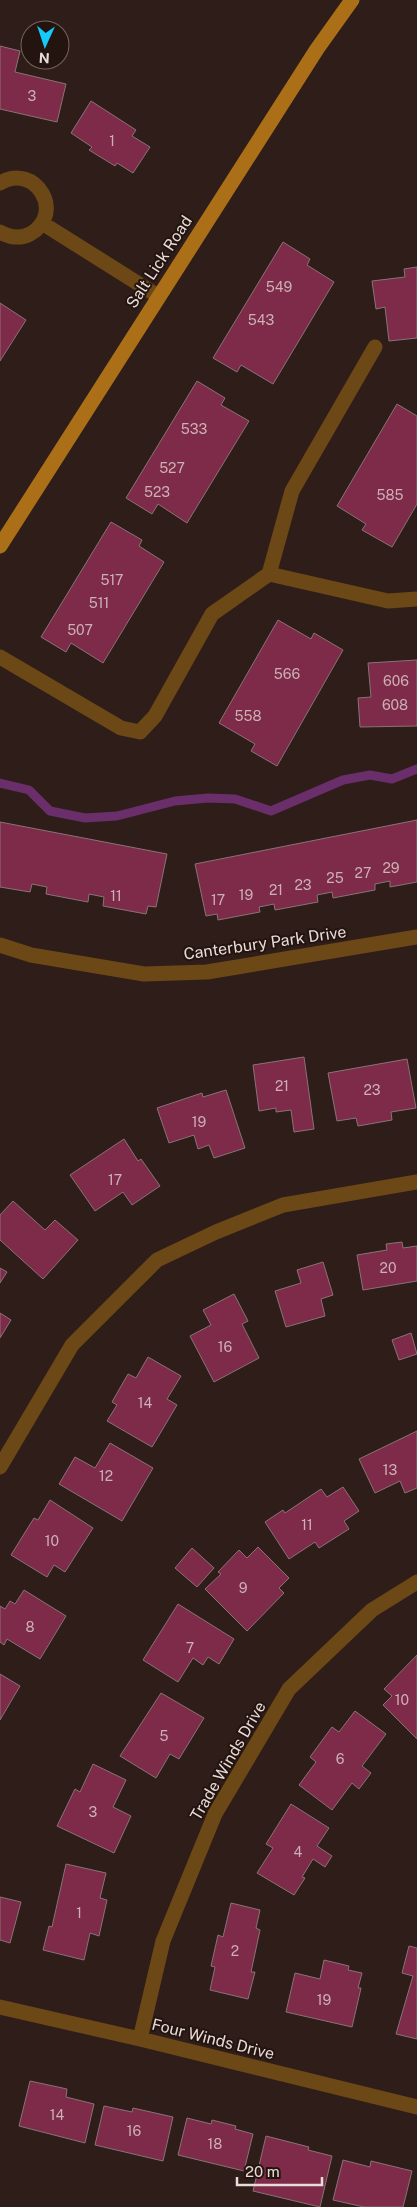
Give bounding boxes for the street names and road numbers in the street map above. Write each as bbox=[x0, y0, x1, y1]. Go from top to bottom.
street label: Salt Lick Road bbox=[122, 212, 196, 312]
street label: Canterbury Park Drive bbox=[182, 922, 348, 964]
street label: Trade Winds Drive bbox=[186, 1698, 270, 1824]
street label: Four Winds Drive bbox=[150, 2015, 276, 2063]

